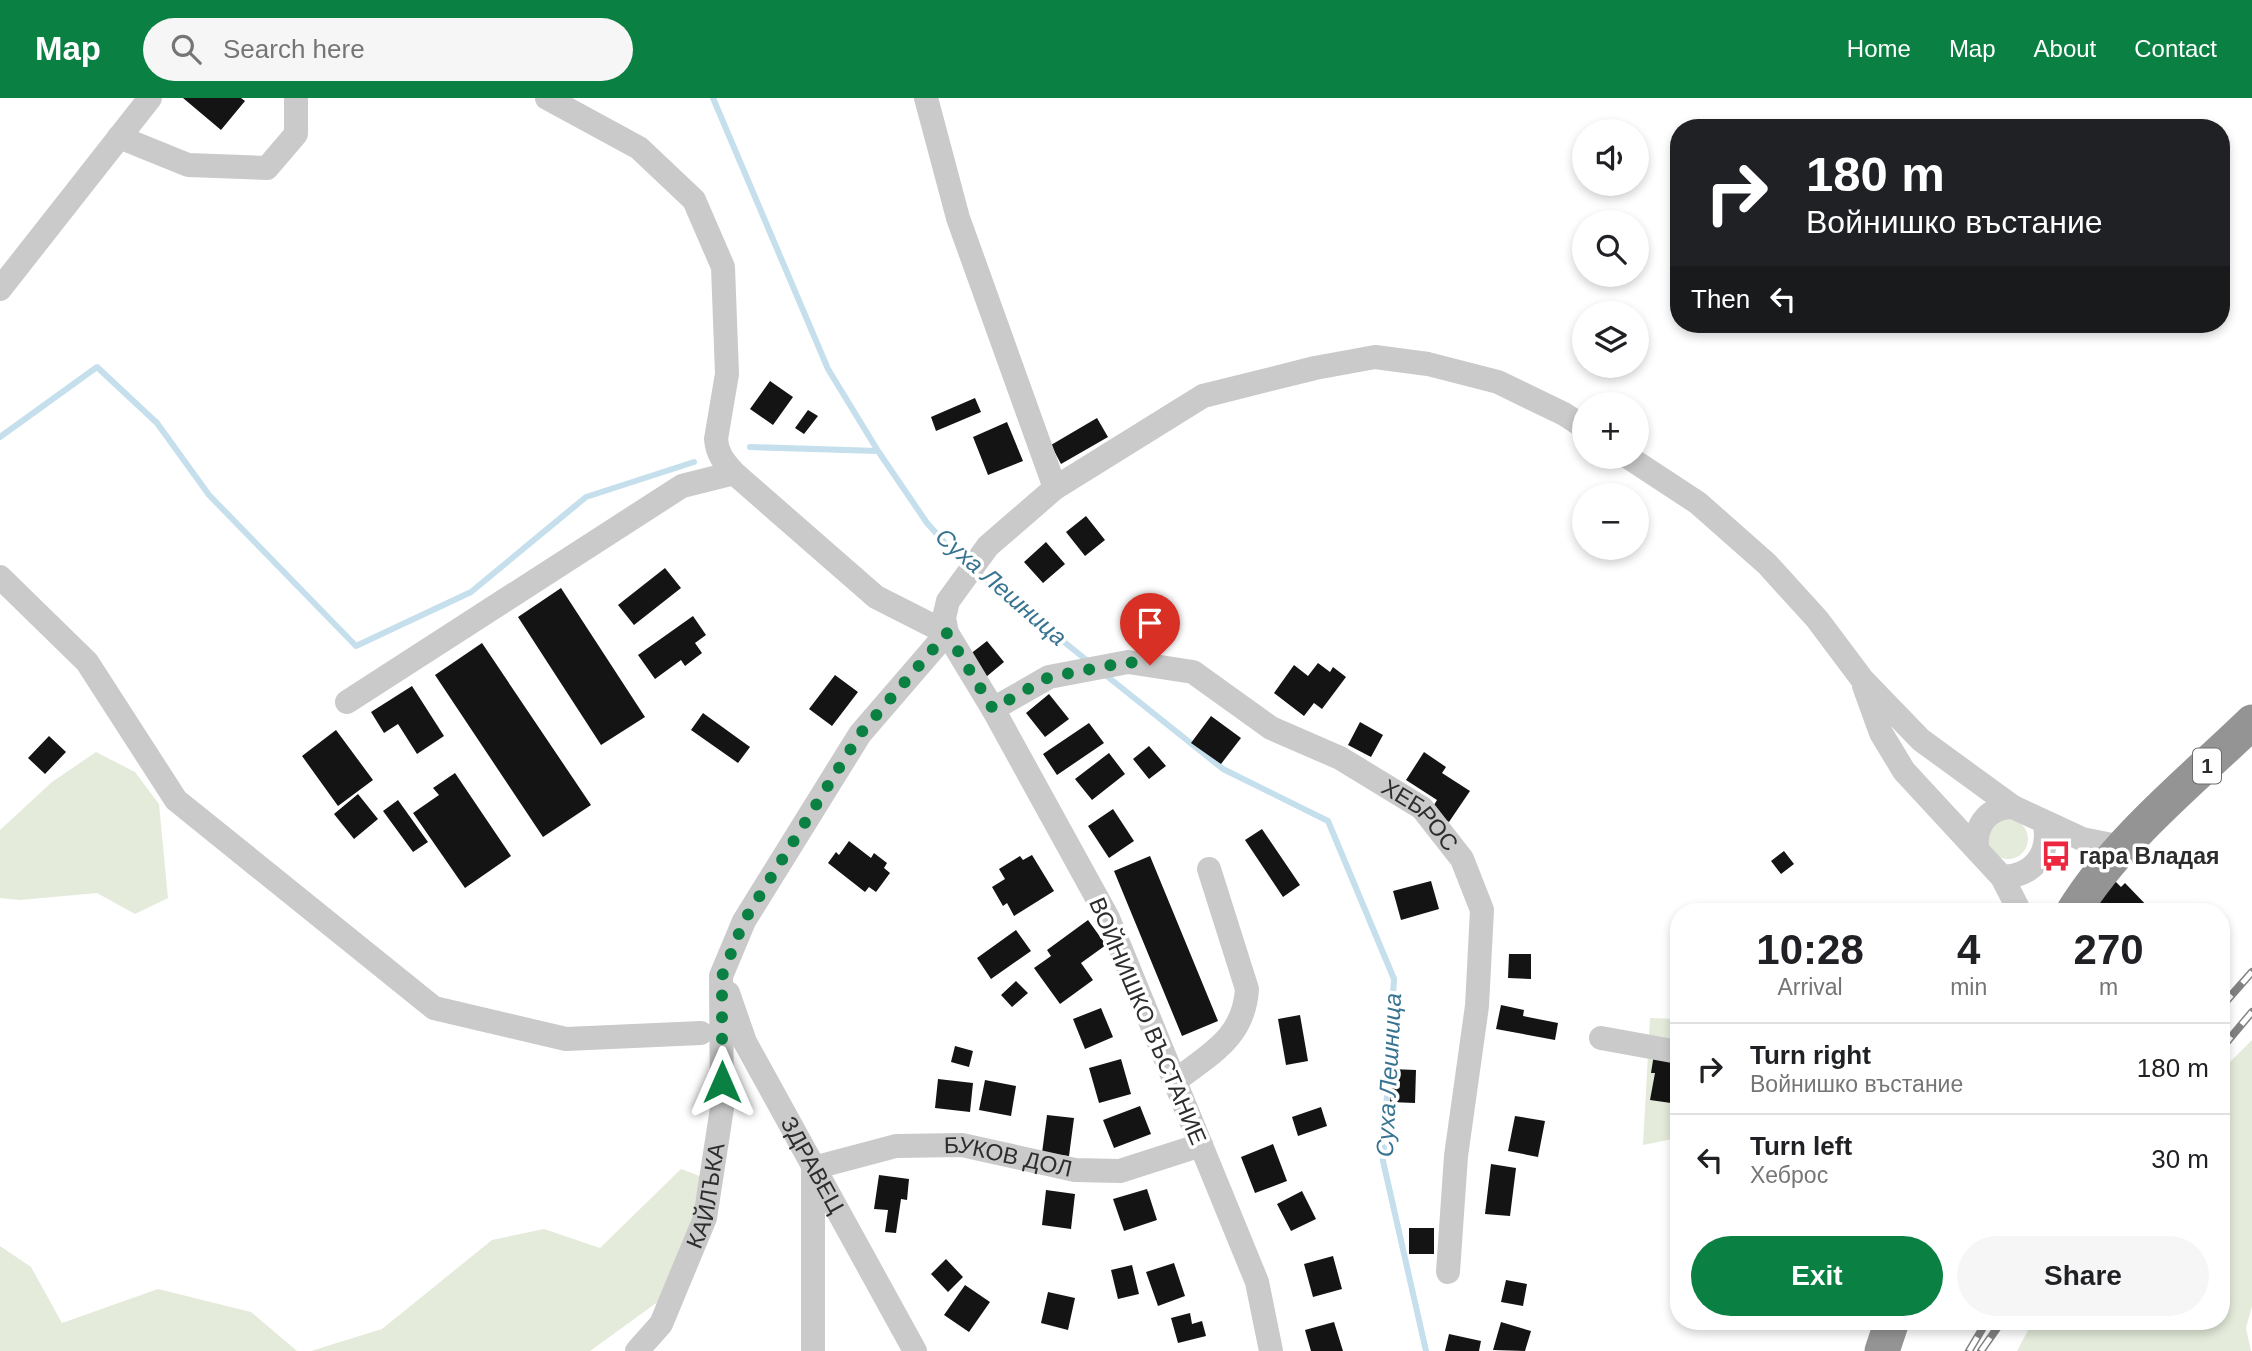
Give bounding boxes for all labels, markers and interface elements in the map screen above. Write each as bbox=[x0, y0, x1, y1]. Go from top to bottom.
search box bbox=[143, 18, 633, 81]
text: Map bbox=[35, 30, 101, 67]
icon: search bbox=[167, 30, 205, 68]
text: Search here bbox=[223, 34, 365, 64]
text: Home bbox=[1847, 35, 1911, 62]
text: Map bbox=[1949, 35, 1996, 62]
text: About bbox=[2034, 35, 2096, 62]
text: Contact bbox=[2134, 35, 2217, 62]
map controls bbox=[1572, 119, 1649, 560]
button: sound bbox=[1572, 119, 1649, 196]
icon: right bbox=[1691, 147, 1782, 238]
text: 180 m bbox=[1806, 147, 1945, 201]
text: Войнишко въстание bbox=[1806, 204, 2103, 240]
button: search bbox=[1572, 210, 1649, 287]
icon: left bbox=[1764, 280, 1802, 318]
text: Then bbox=[1691, 284, 1750, 314]
button: layers bbox=[1572, 301, 1649, 378]
button: + bbox=[1572, 392, 1649, 469]
button: − bbox=[1572, 483, 1649, 560]
water label: Суха Лешница bbox=[930, 522, 1072, 651]
pin bbox=[1120, 593, 1180, 665]
icon: arrive bbox=[1131, 604, 1169, 642]
road number: 1 bbox=[2193, 748, 2221, 784]
street label: ХЕБРОС bbox=[1377, 774, 1463, 856]
bus stop icon: гара Владая bbox=[2039, 839, 2073, 873]
place label: гара Владая bbox=[2079, 843, 2219, 869]
street label: ВОЙНИШКО ВЪСТАНИЕ bbox=[1084, 893, 1213, 1148]
text: 10:28 bbox=[1756, 926, 1864, 973]
text: 4 bbox=[1957, 926, 1980, 973]
text: 270 bbox=[2074, 926, 2144, 973]
text: Arrival bbox=[1777, 974, 1843, 1000]
text: min bbox=[1950, 974, 1987, 1000]
text: m bbox=[2099, 974, 2118, 1000]
water label: Суха Лешница bbox=[1371, 992, 1406, 1158]
text: Turn right bbox=[1750, 1040, 1871, 1070]
position arrow bbox=[685, 1045, 759, 1119]
icon: right bbox=[1691, 1050, 1729, 1088]
text: 180 m bbox=[2137, 1053, 2209, 1083]
text: Войнишко въстание bbox=[1750, 1071, 1963, 1097]
street label: ЗДРАВЕЦ bbox=[776, 1112, 850, 1218]
text: Turn left bbox=[1750, 1131, 1852, 1161]
street label: БУКОВ ДОЛ bbox=[944, 1132, 1074, 1182]
street label: КАЙЛЪКА bbox=[681, 1140, 730, 1252]
icon: left bbox=[1691, 1141, 1729, 1179]
text: 30 m bbox=[2151, 1144, 2209, 1174]
text: Хеброс bbox=[1750, 1162, 1828, 1188]
button: Exit bbox=[1691, 1236, 1943, 1316]
button: Share bbox=[1957, 1236, 2209, 1316]

